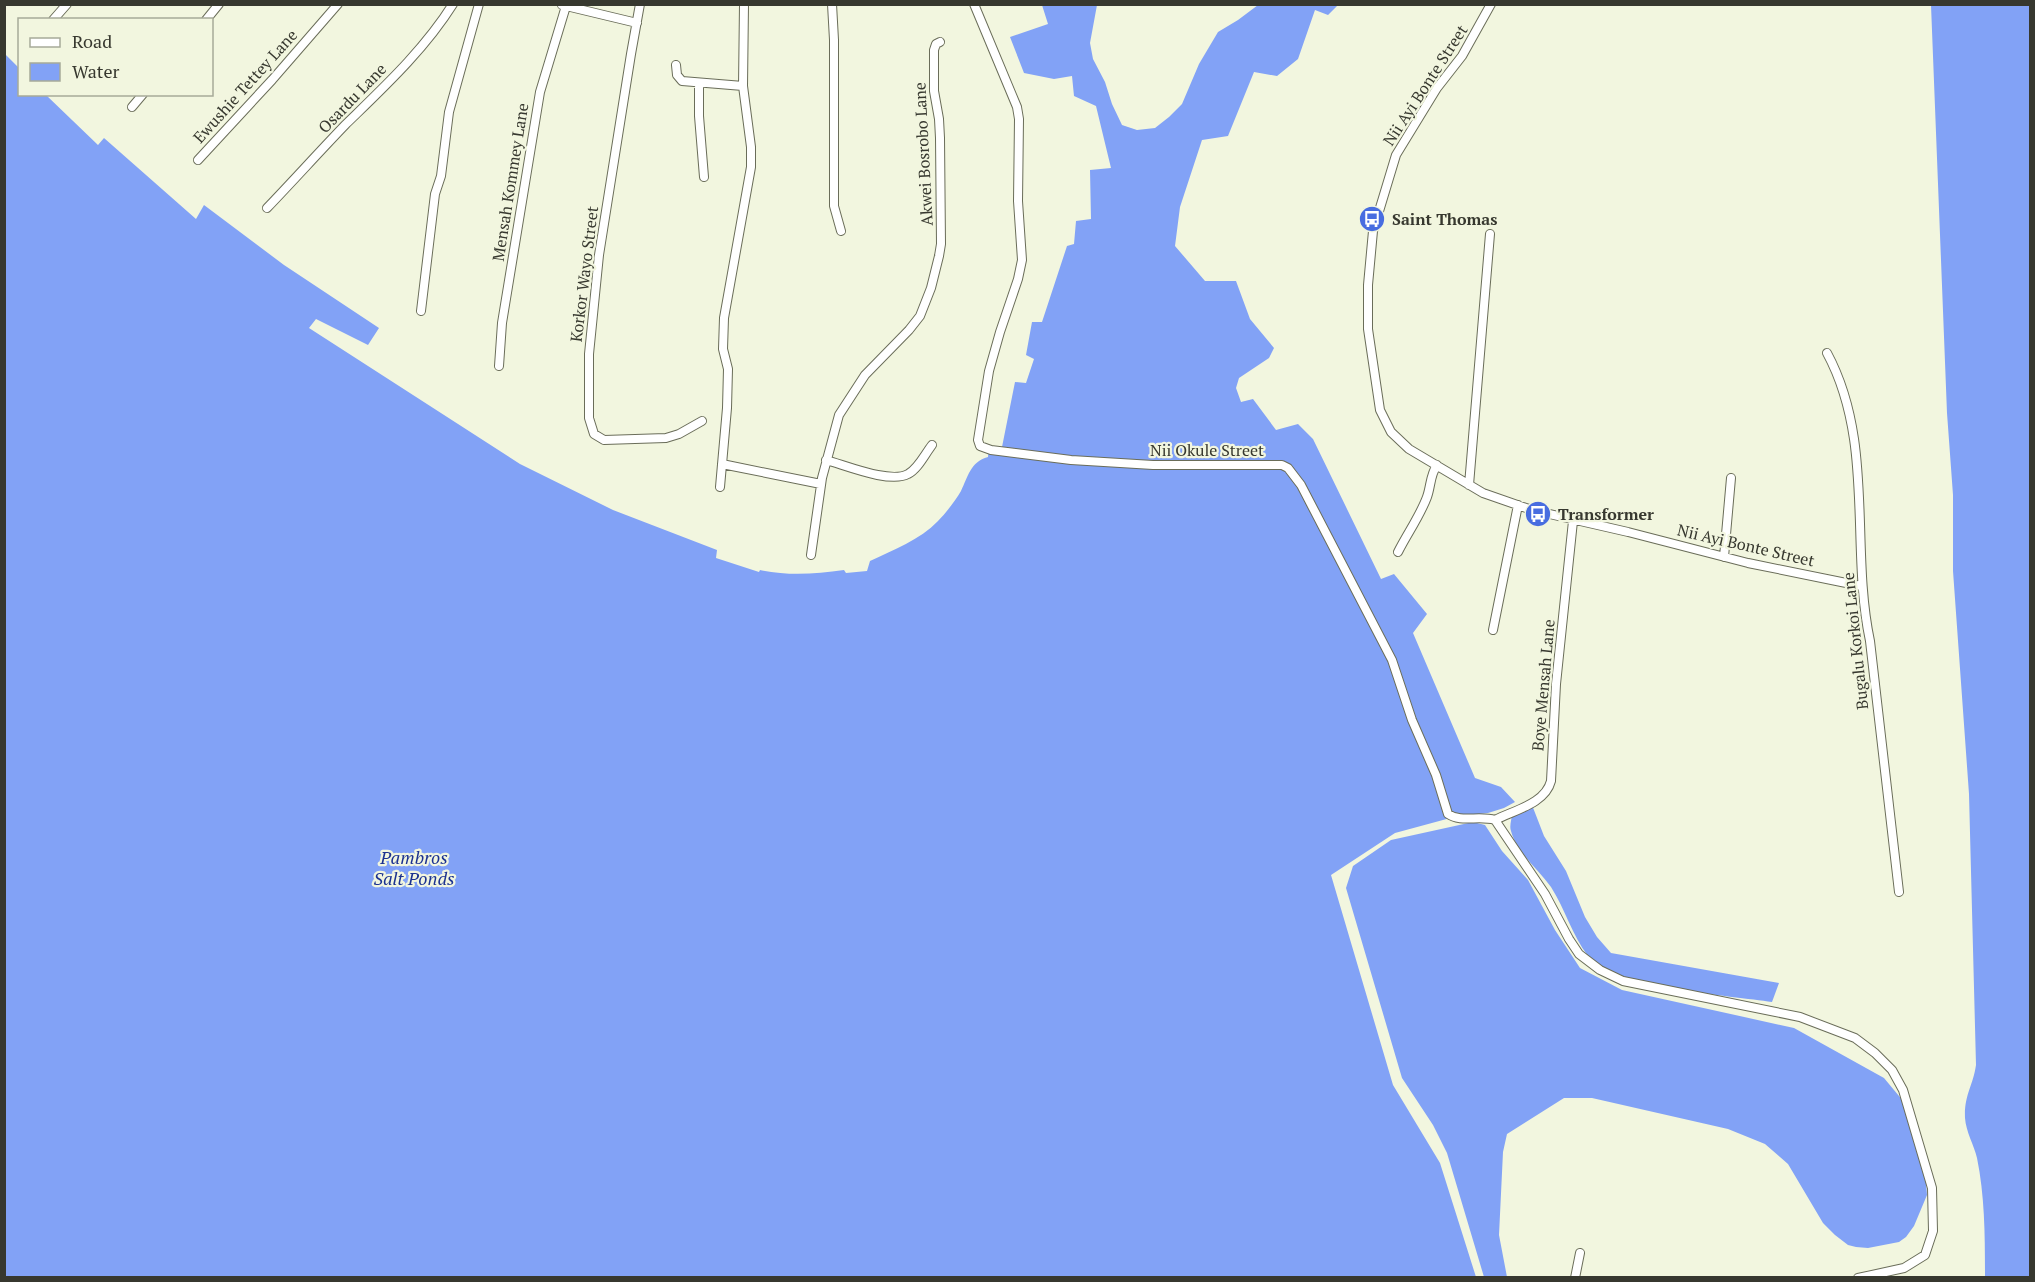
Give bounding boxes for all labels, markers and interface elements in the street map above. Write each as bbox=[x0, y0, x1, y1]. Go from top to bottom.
legend bbox=[18, 18, 213, 96]
street label: Nii Ayi Bonte Street bbox=[1378, 20, 1472, 150]
street label: Ewushie Tettey Lane bbox=[188, 24, 302, 148]
text: Road bbox=[72, 29, 112, 53]
street label: Osardu Lane bbox=[313, 58, 391, 138]
text: Water bbox=[72, 59, 119, 83]
street label: Akwei Bosrobo Lane bbox=[908, 82, 938, 226]
street label: Mensah Kommey Lane bbox=[487, 101, 533, 263]
bus stop icon: Saint Thomas bbox=[1357, 204, 1387, 234]
street label: Korkor Wayo Street bbox=[565, 205, 603, 343]
place label: Saint Thomas bbox=[1392, 208, 1498, 230]
street label: Nii Okule Street bbox=[1150, 439, 1264, 461]
bus stop icon: Transformer bbox=[1523, 499, 1553, 529]
place label: Transformer bbox=[1558, 503, 1654, 525]
street label: Nii Ayi Bonte Street bbox=[1675, 519, 1817, 572]
street label: Bugalu Korkoi Lane bbox=[1837, 571, 1873, 711]
street label: Boye Mensah Lane bbox=[1526, 618, 1560, 752]
water label: Pambros Salt Ponds bbox=[373, 845, 455, 890]

